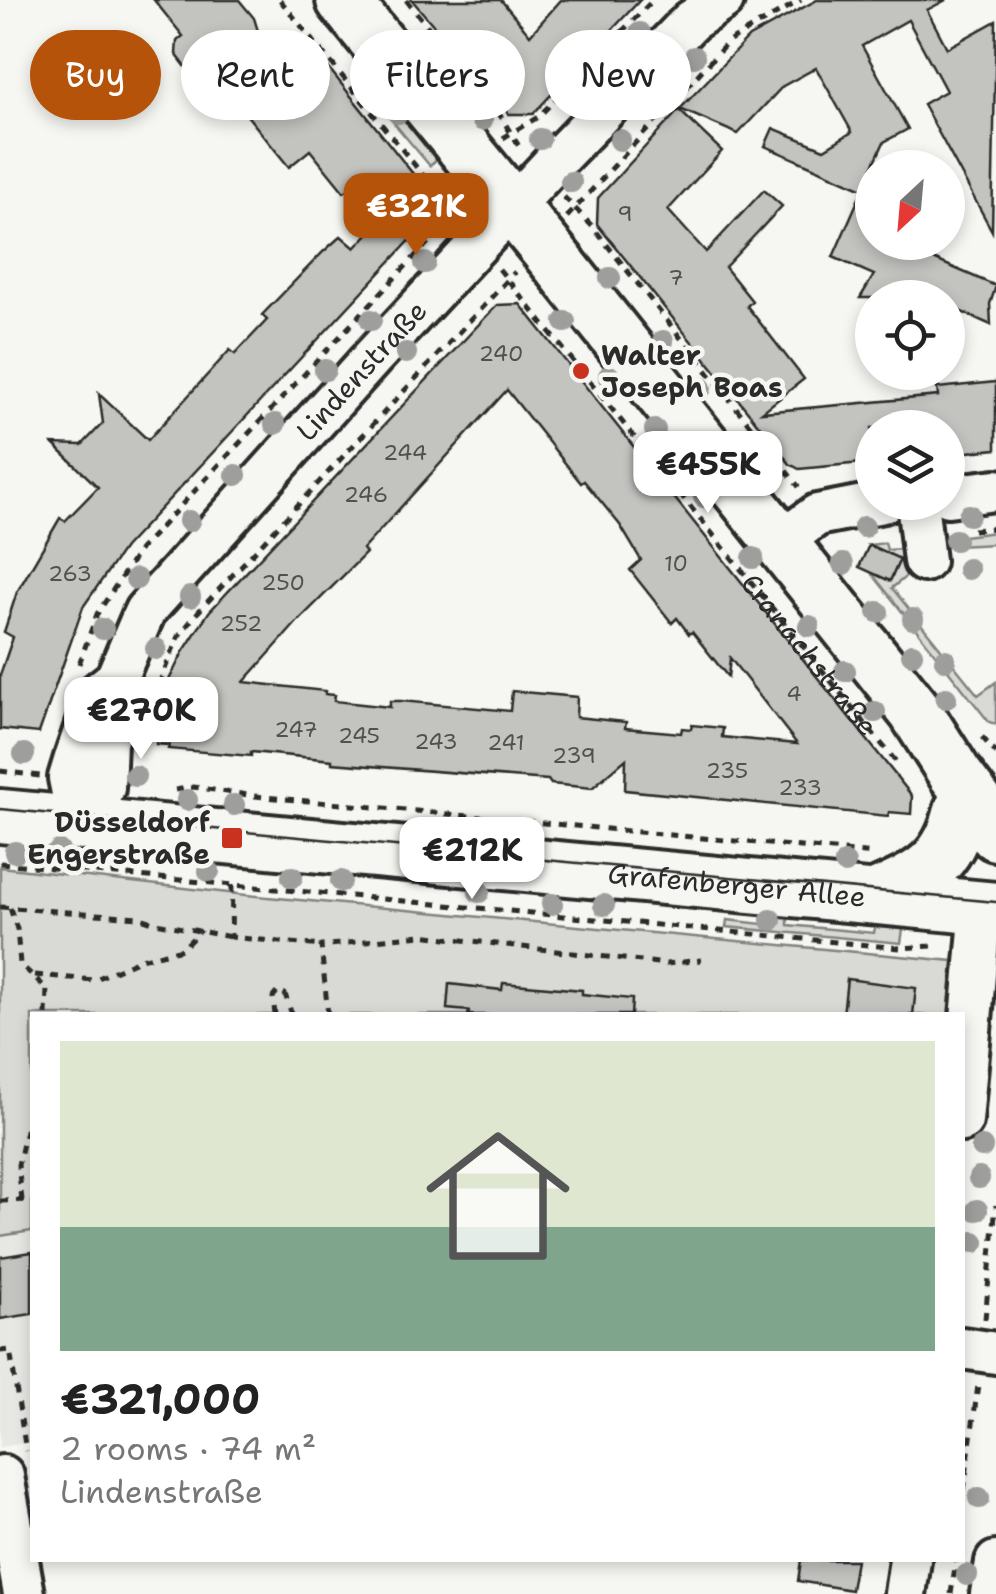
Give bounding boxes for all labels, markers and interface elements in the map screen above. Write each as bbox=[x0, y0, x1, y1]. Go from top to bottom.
chip: Buy bbox=[30, 30, 161, 120]
chip: Rent bbox=[181, 30, 330, 120]
chip: Filters bbox=[350, 30, 525, 120]
chip: New bbox=[545, 30, 691, 120]
north arrow bbox=[855, 150, 965, 260]
map controls bbox=[855, 150, 965, 520]
pin: €321K bbox=[346, 173, 486, 258]
text: €321K bbox=[366, 184, 466, 227]
house number: 9 bbox=[617, 199, 633, 228]
house number: 7 bbox=[668, 263, 684, 292]
button: locate bbox=[855, 280, 965, 390]
street label: Lindenstraße bbox=[288, 292, 435, 449]
place label: Walter Joseph Boas bbox=[601, 336, 783, 406]
house number: 240 bbox=[479, 339, 523, 368]
marker: Walter Joseph Boas bbox=[570, 360, 592, 382]
button: layers bbox=[855, 410, 965, 520]
pin: €455K bbox=[638, 431, 778, 516]
house number: 244 bbox=[383, 438, 427, 467]
text: €455K bbox=[655, 442, 761, 485]
house number: 246 bbox=[344, 480, 388, 509]
house number: 10 bbox=[664, 549, 688, 578]
house number: 263 bbox=[48, 559, 92, 588]
street label: Cranachstraße bbox=[733, 565, 887, 744]
house number: 250 bbox=[261, 568, 305, 597]
house number: 252 bbox=[220, 609, 262, 638]
pin: €270K bbox=[71, 677, 211, 762]
house number: 4 bbox=[786, 679, 802, 708]
text: €270K bbox=[86, 688, 196, 731]
house number: 247 bbox=[274, 715, 318, 744]
house number: 245 bbox=[338, 721, 380, 750]
house number: 243 bbox=[414, 727, 458, 756]
house number: 241 bbox=[487, 728, 525, 757]
house number: 239 bbox=[552, 741, 596, 770]
house number: 235 bbox=[706, 756, 748, 785]
house number: 233 bbox=[778, 773, 822, 802]
place label: Düsseldorf Engerstraße bbox=[27, 803, 211, 873]
pin: €212K bbox=[402, 817, 542, 902]
marker: Düsseldorf Engerstraße bbox=[219, 825, 245, 851]
text: €212K bbox=[421, 828, 523, 871]
street label: Grafenberger Allee bbox=[606, 854, 867, 916]
icon: home bbox=[408, 1106, 588, 1286]
text: €321,000 bbox=[60, 1371, 260, 1427]
text: 2 rooms · 74 m² bbox=[60, 1427, 316, 1470]
text: Lindenstraße bbox=[60, 1470, 263, 1513]

